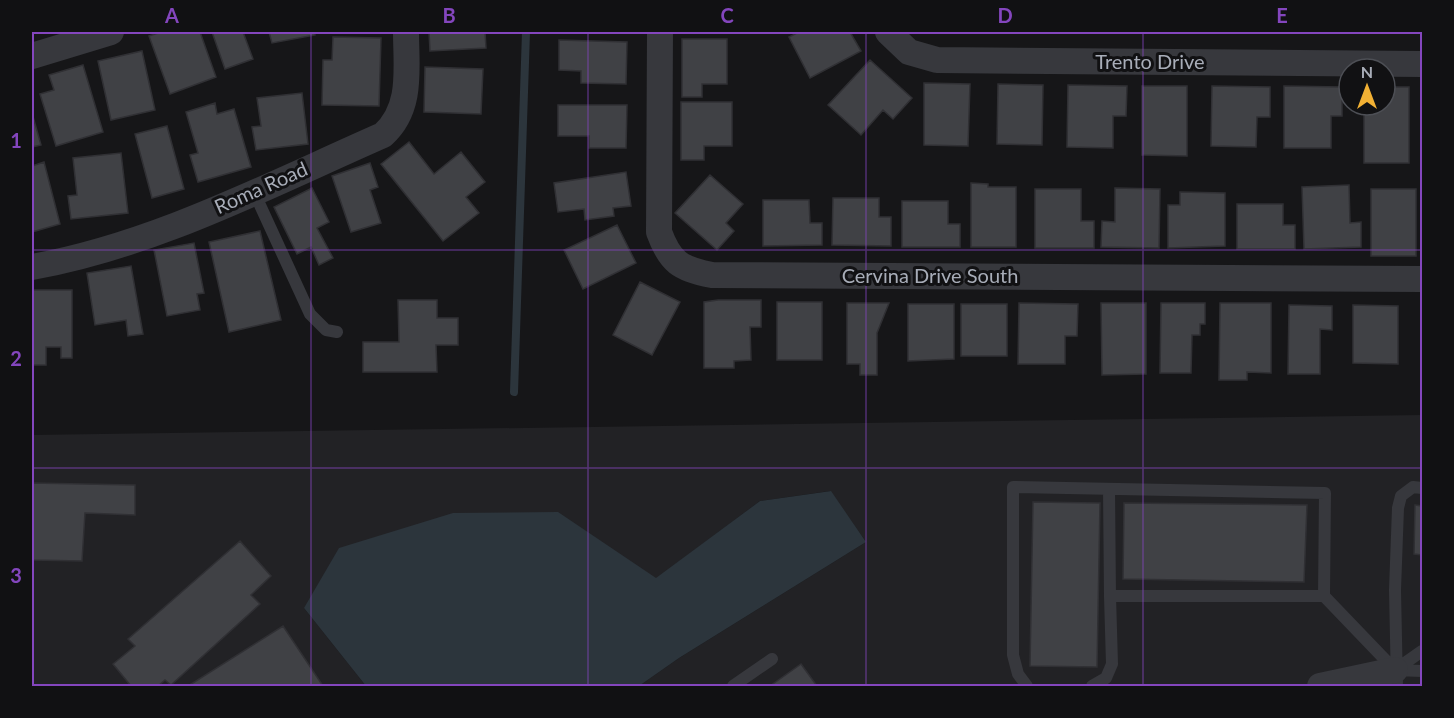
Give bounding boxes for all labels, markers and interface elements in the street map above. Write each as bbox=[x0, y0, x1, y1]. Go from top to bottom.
text: A bbox=[164, 3, 179, 27]
text: B bbox=[442, 3, 456, 27]
text: C bbox=[720, 3, 734, 27]
text: D bbox=[997, 3, 1013, 27]
text: E bbox=[1276, 3, 1288, 27]
street label: Trento Drive bbox=[1095, 49, 1205, 73]
north arrow bbox=[1337, 57, 1397, 117]
text: N bbox=[1361, 62, 1373, 81]
text: 1 bbox=[10, 128, 22, 152]
street label: Roma Road bbox=[210, 156, 311, 218]
street label: Cervina Drive South bbox=[842, 263, 1018, 287]
text: 2 bbox=[10, 346, 22, 370]
text: 3 bbox=[10, 563, 22, 587]

